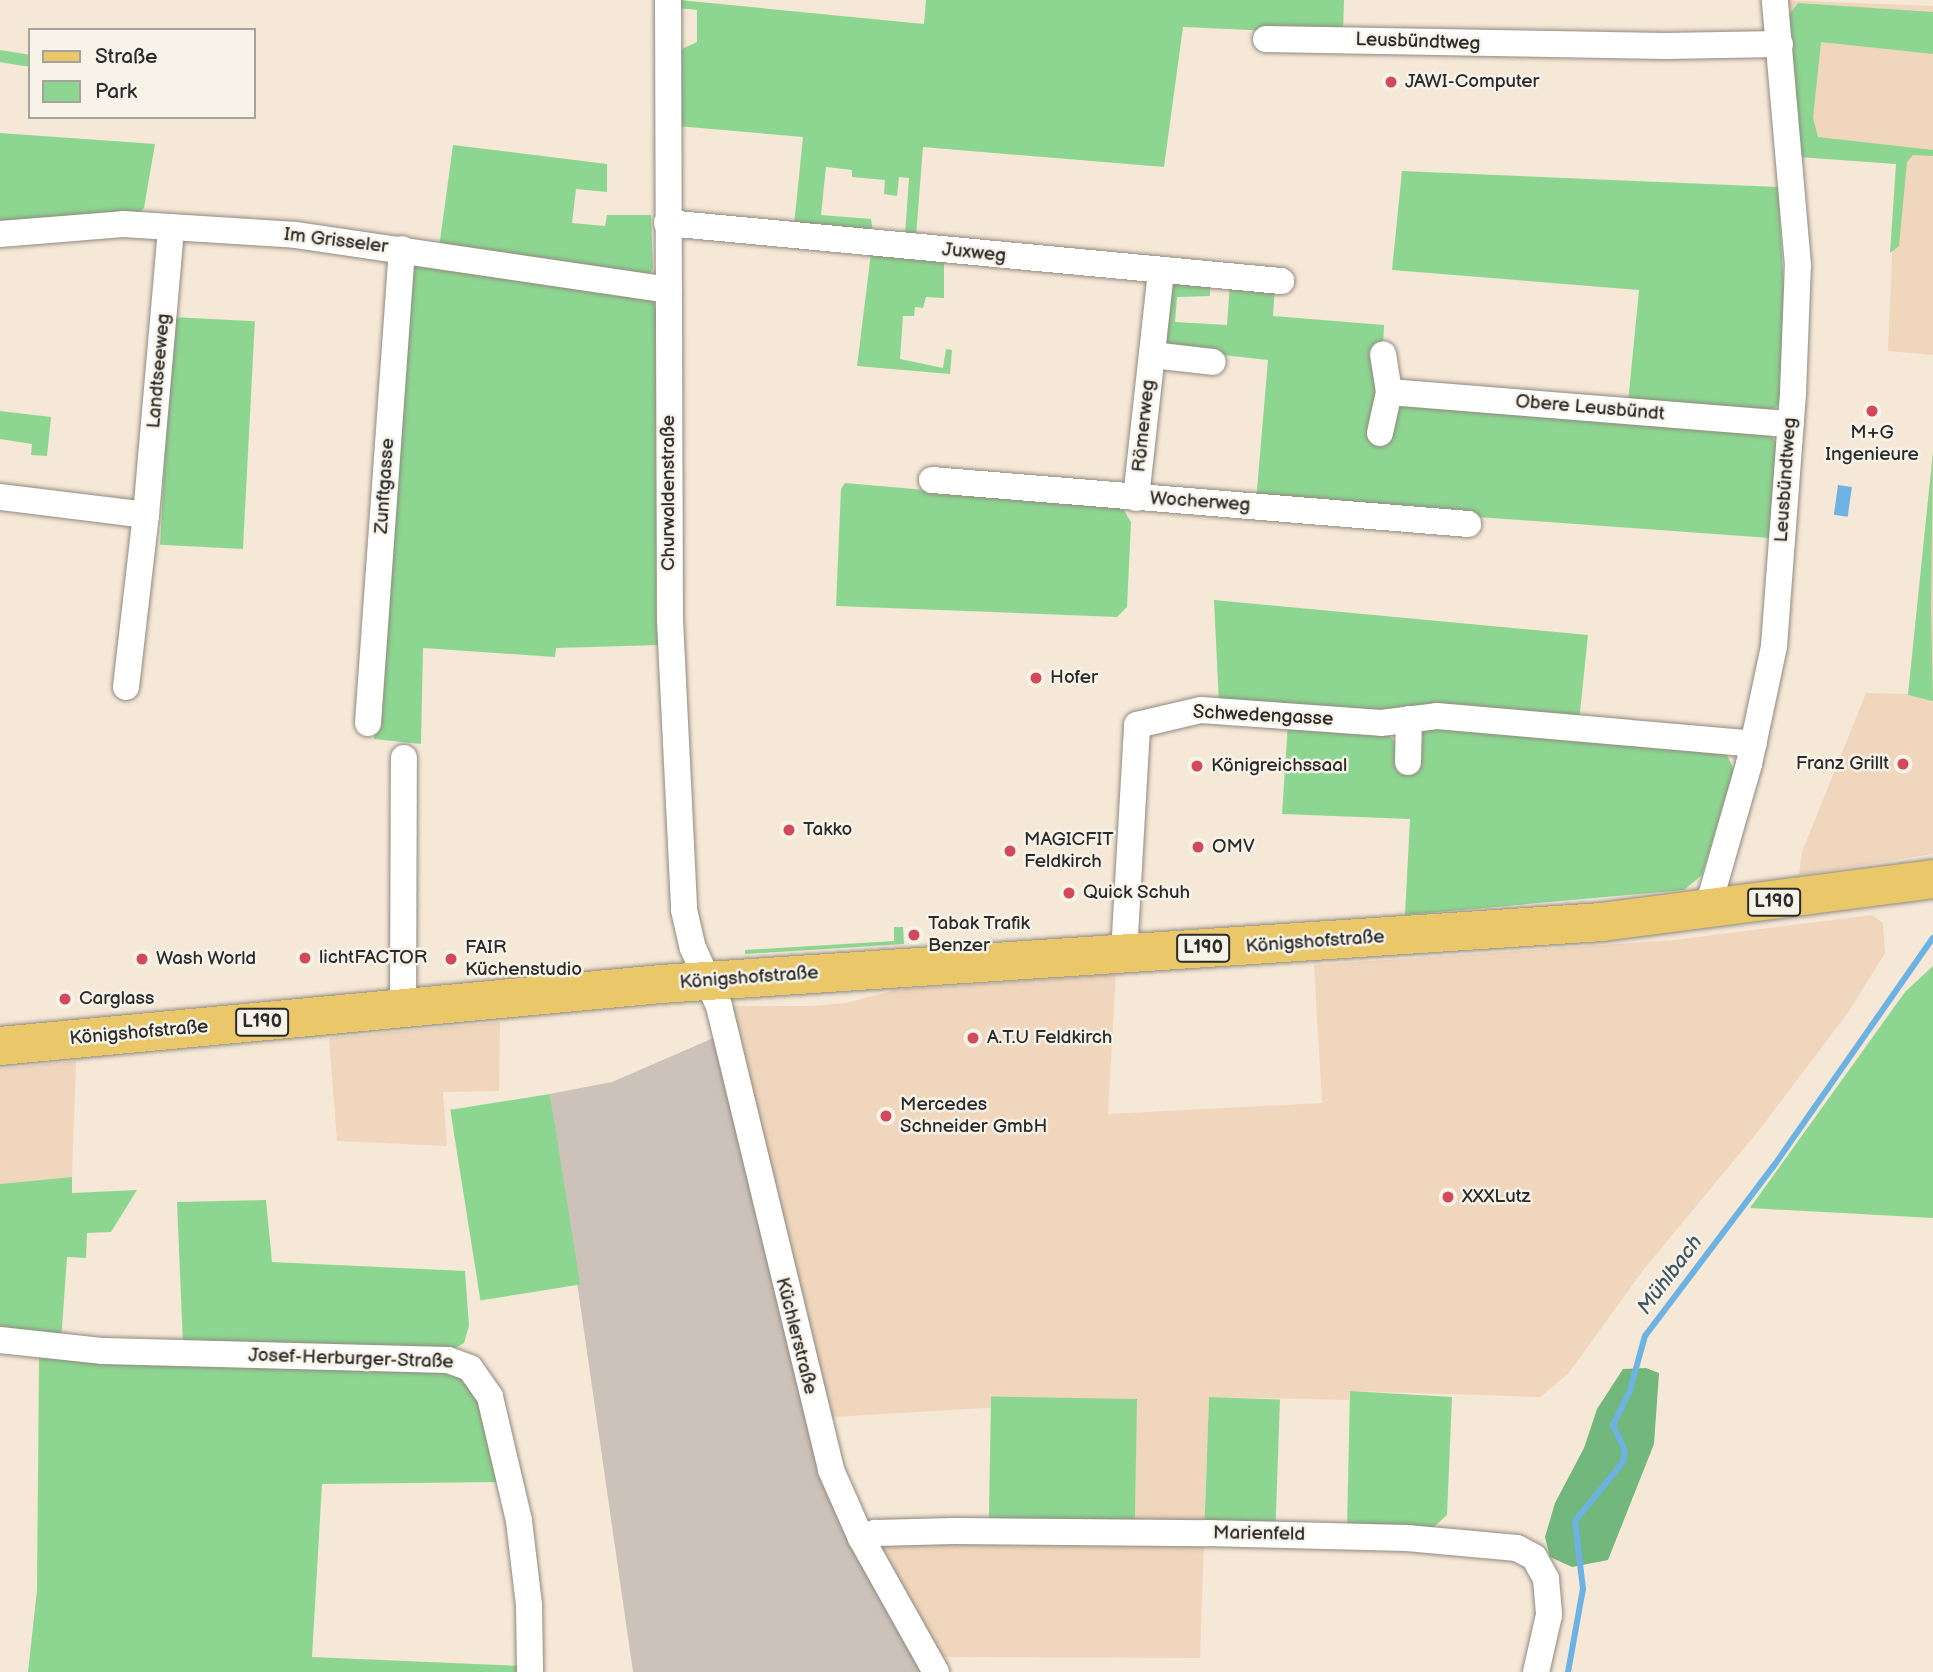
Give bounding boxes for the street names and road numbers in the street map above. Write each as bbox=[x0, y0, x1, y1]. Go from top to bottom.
street label: Leusbündtweg bbox=[1355, 28, 1481, 56]
street label: Im Grisseler bbox=[283, 223, 389, 259]
street label: Juxweg bbox=[941, 238, 1007, 268]
street label: Landtseeweg bbox=[143, 313, 175, 429]
street label: Römerweg bbox=[1128, 379, 1160, 473]
street label: Obere Leusbündt bbox=[1515, 390, 1665, 426]
street label: Churwaldenstraße bbox=[658, 415, 680, 571]
street label: Leusbündtweg bbox=[1770, 417, 1802, 543]
street label: Zunftgasse bbox=[370, 437, 400, 535]
street label: Wocherweg bbox=[1149, 487, 1251, 517]
street label: Schwedengasse bbox=[1192, 701, 1334, 731]
road number: L190 bbox=[1746, 888, 1802, 917]
street label: Königshofstraße bbox=[1245, 926, 1385, 958]
road number: L190 bbox=[1175, 933, 1231, 962]
street label: Königshofstraße bbox=[679, 962, 819, 994]
road number: L190 bbox=[234, 1007, 290, 1036]
street label: Königshofstraße bbox=[69, 1016, 209, 1050]
street label: Küchlerstraße bbox=[770, 1275, 822, 1397]
street label: Josef-Herburger-Straße bbox=[248, 1344, 454, 1374]
street label: Marienfeld bbox=[1213, 1522, 1305, 1546]

